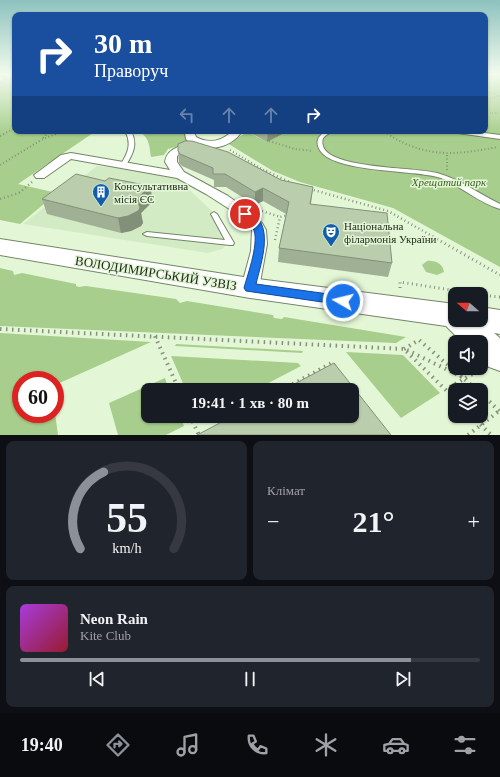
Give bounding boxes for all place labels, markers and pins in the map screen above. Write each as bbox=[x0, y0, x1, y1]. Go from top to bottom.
place label: Консультативна місія ЄС bbox=[114, 180, 188, 205]
building icon: Консультативна місія ЄС bbox=[91, 182, 111, 207]
pin bbox=[228, 197, 262, 231]
place label: Національна філармонія України bbox=[344, 220, 437, 245]
theatre icon: Національна філармонія України bbox=[321, 222, 341, 247]

